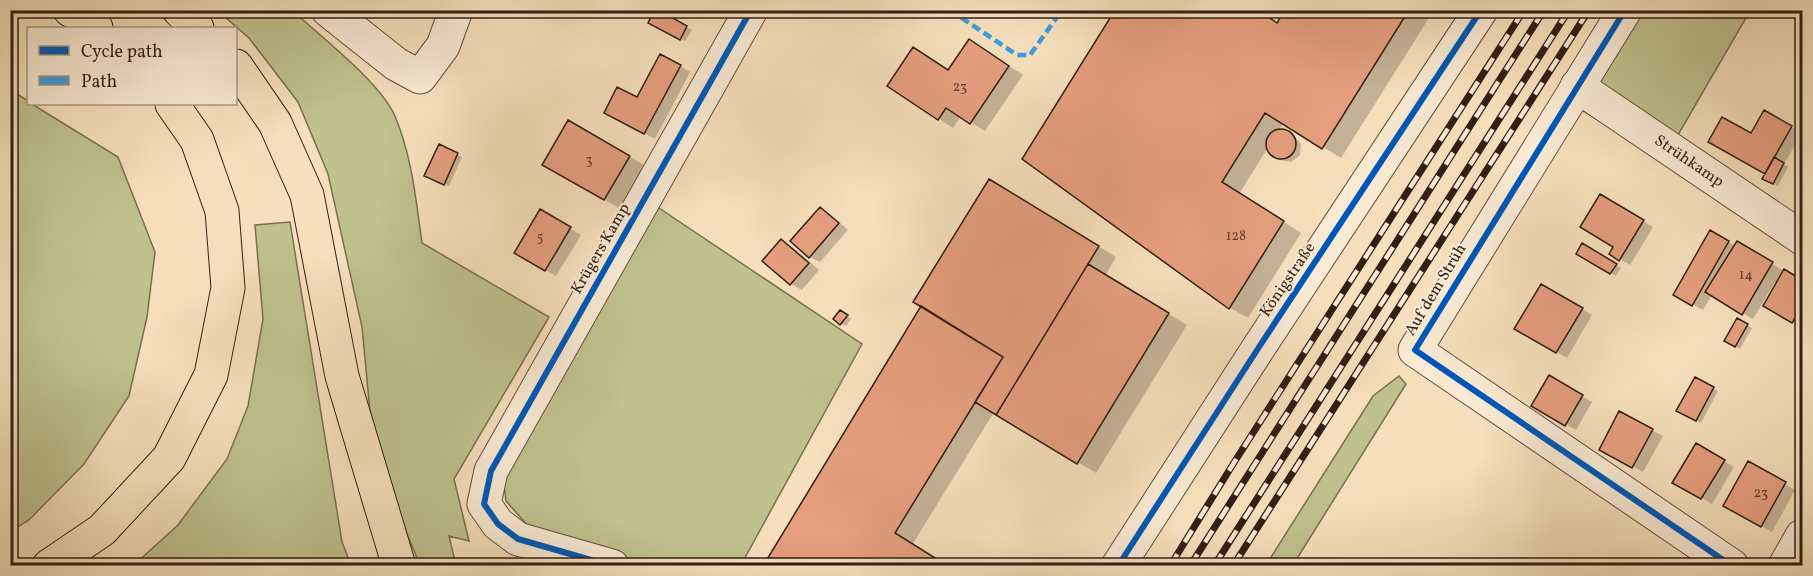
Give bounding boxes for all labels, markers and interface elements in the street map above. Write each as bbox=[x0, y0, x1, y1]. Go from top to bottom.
legend bbox=[27, 27, 237, 105]
text: Cycle path bbox=[81, 40, 163, 65]
text: Path bbox=[81, 70, 117, 95]
house number: 23 bbox=[953, 78, 967, 97]
street label: Strühkamp bbox=[1650, 130, 1728, 193]
house number: 3 bbox=[585, 151, 593, 170]
street label: Krügers Kamp bbox=[566, 200, 636, 298]
house number: 128 bbox=[1226, 227, 1246, 246]
house number: 5 bbox=[537, 228, 543, 247]
street label: Königstraße bbox=[1255, 238, 1321, 322]
street label: Auf dem Strüh bbox=[1400, 240, 1472, 340]
house number: 14 bbox=[1739, 266, 1753, 285]
house number: 23 bbox=[1754, 484, 1768, 503]

